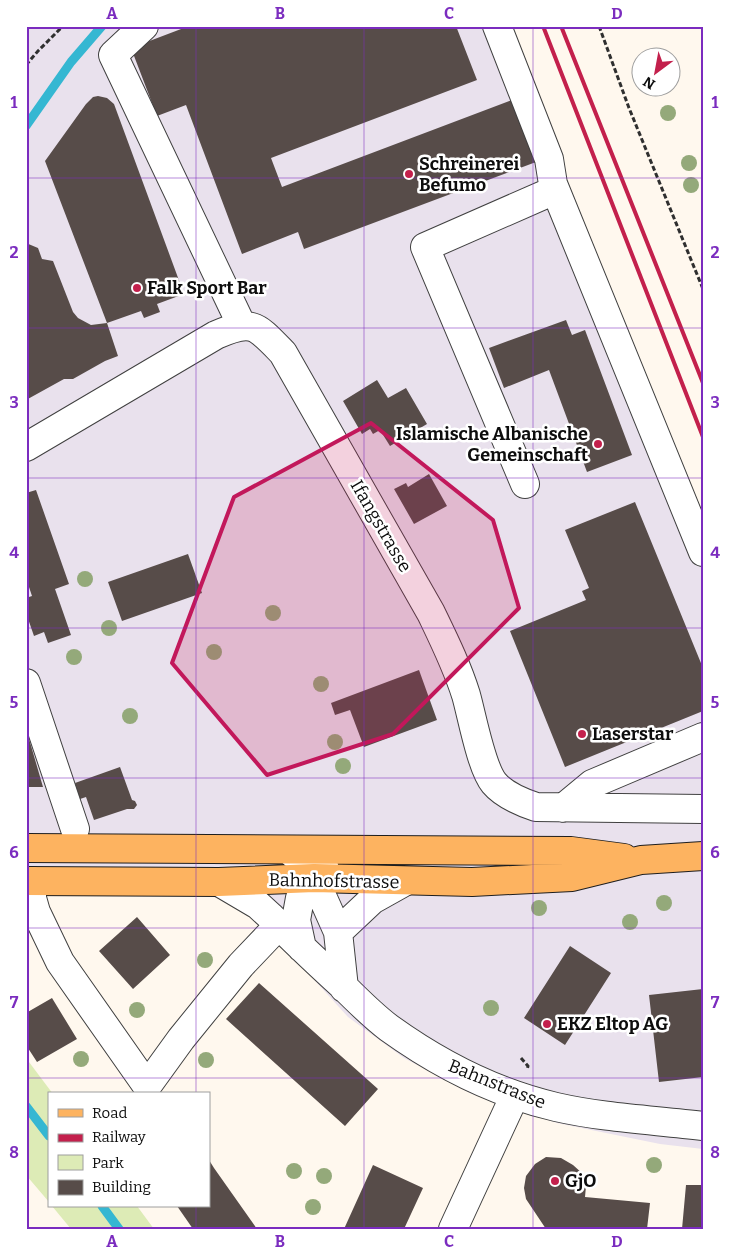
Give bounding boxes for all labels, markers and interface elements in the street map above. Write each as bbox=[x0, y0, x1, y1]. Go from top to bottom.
text: A bbox=[106, 4, 118, 23]
text: B bbox=[275, 4, 285, 23]
text: C bbox=[444, 4, 454, 23]
text: D bbox=[611, 4, 623, 23]
north arrow bbox=[632, 48, 682, 98]
text: N bbox=[640, 72, 658, 93]
text: 1 bbox=[11, 93, 18, 112]
text: 1 bbox=[712, 93, 719, 112]
place label: Schreinerei Befumo bbox=[419, 153, 520, 196]
marker: Schreinerei Befumo bbox=[403, 168, 415, 180]
text: 2 bbox=[9, 243, 19, 262]
text: 2 bbox=[710, 243, 720, 262]
place label: Falk Sport Bar bbox=[147, 277, 267, 299]
marker: Falk Sport Bar bbox=[131, 282, 143, 294]
text: 3 bbox=[9, 393, 19, 412]
text: 3 bbox=[710, 393, 720, 412]
place label: Islamische Albanische Gemeinschaft bbox=[396, 423, 588, 466]
marker: Islamische Albanische Gemeinschaft bbox=[592, 438, 604, 450]
street label: Ifangstrasse bbox=[346, 476, 416, 576]
text: 4 bbox=[9, 543, 19, 562]
text: 4 bbox=[710, 543, 720, 562]
text: 5 bbox=[10, 693, 19, 712]
text: 5 bbox=[711, 693, 720, 712]
place label: Laserstar bbox=[592, 723, 674, 745]
marker: Laserstar bbox=[576, 728, 588, 740]
text: 6 bbox=[9, 843, 19, 862]
text: 6 bbox=[710, 843, 720, 862]
street label: Bahnhofstrasse bbox=[268, 869, 400, 893]
text: 7 bbox=[10, 993, 19, 1012]
text: 7 bbox=[711, 993, 720, 1012]
place label: EKZ Eltop AG bbox=[557, 1013, 668, 1035]
marker: EKZ Eltop AG bbox=[541, 1018, 553, 1030]
street label: Bahnstrasse bbox=[445, 1054, 549, 1114]
legend bbox=[48, 1092, 210, 1208]
text: Road bbox=[92, 1104, 127, 1122]
text: Railway bbox=[92, 1128, 146, 1146]
text: 8 bbox=[9, 1143, 19, 1162]
text: 8 bbox=[710, 1143, 720, 1162]
text: Park bbox=[92, 1154, 124, 1172]
place label: GjO bbox=[565, 1170, 596, 1192]
marker: GjO bbox=[549, 1175, 561, 1187]
text: Building bbox=[92, 1178, 151, 1196]
text: A bbox=[106, 1232, 118, 1251]
text: B bbox=[275, 1232, 285, 1251]
text: C bbox=[444, 1232, 454, 1251]
text: D bbox=[611, 1232, 623, 1251]

